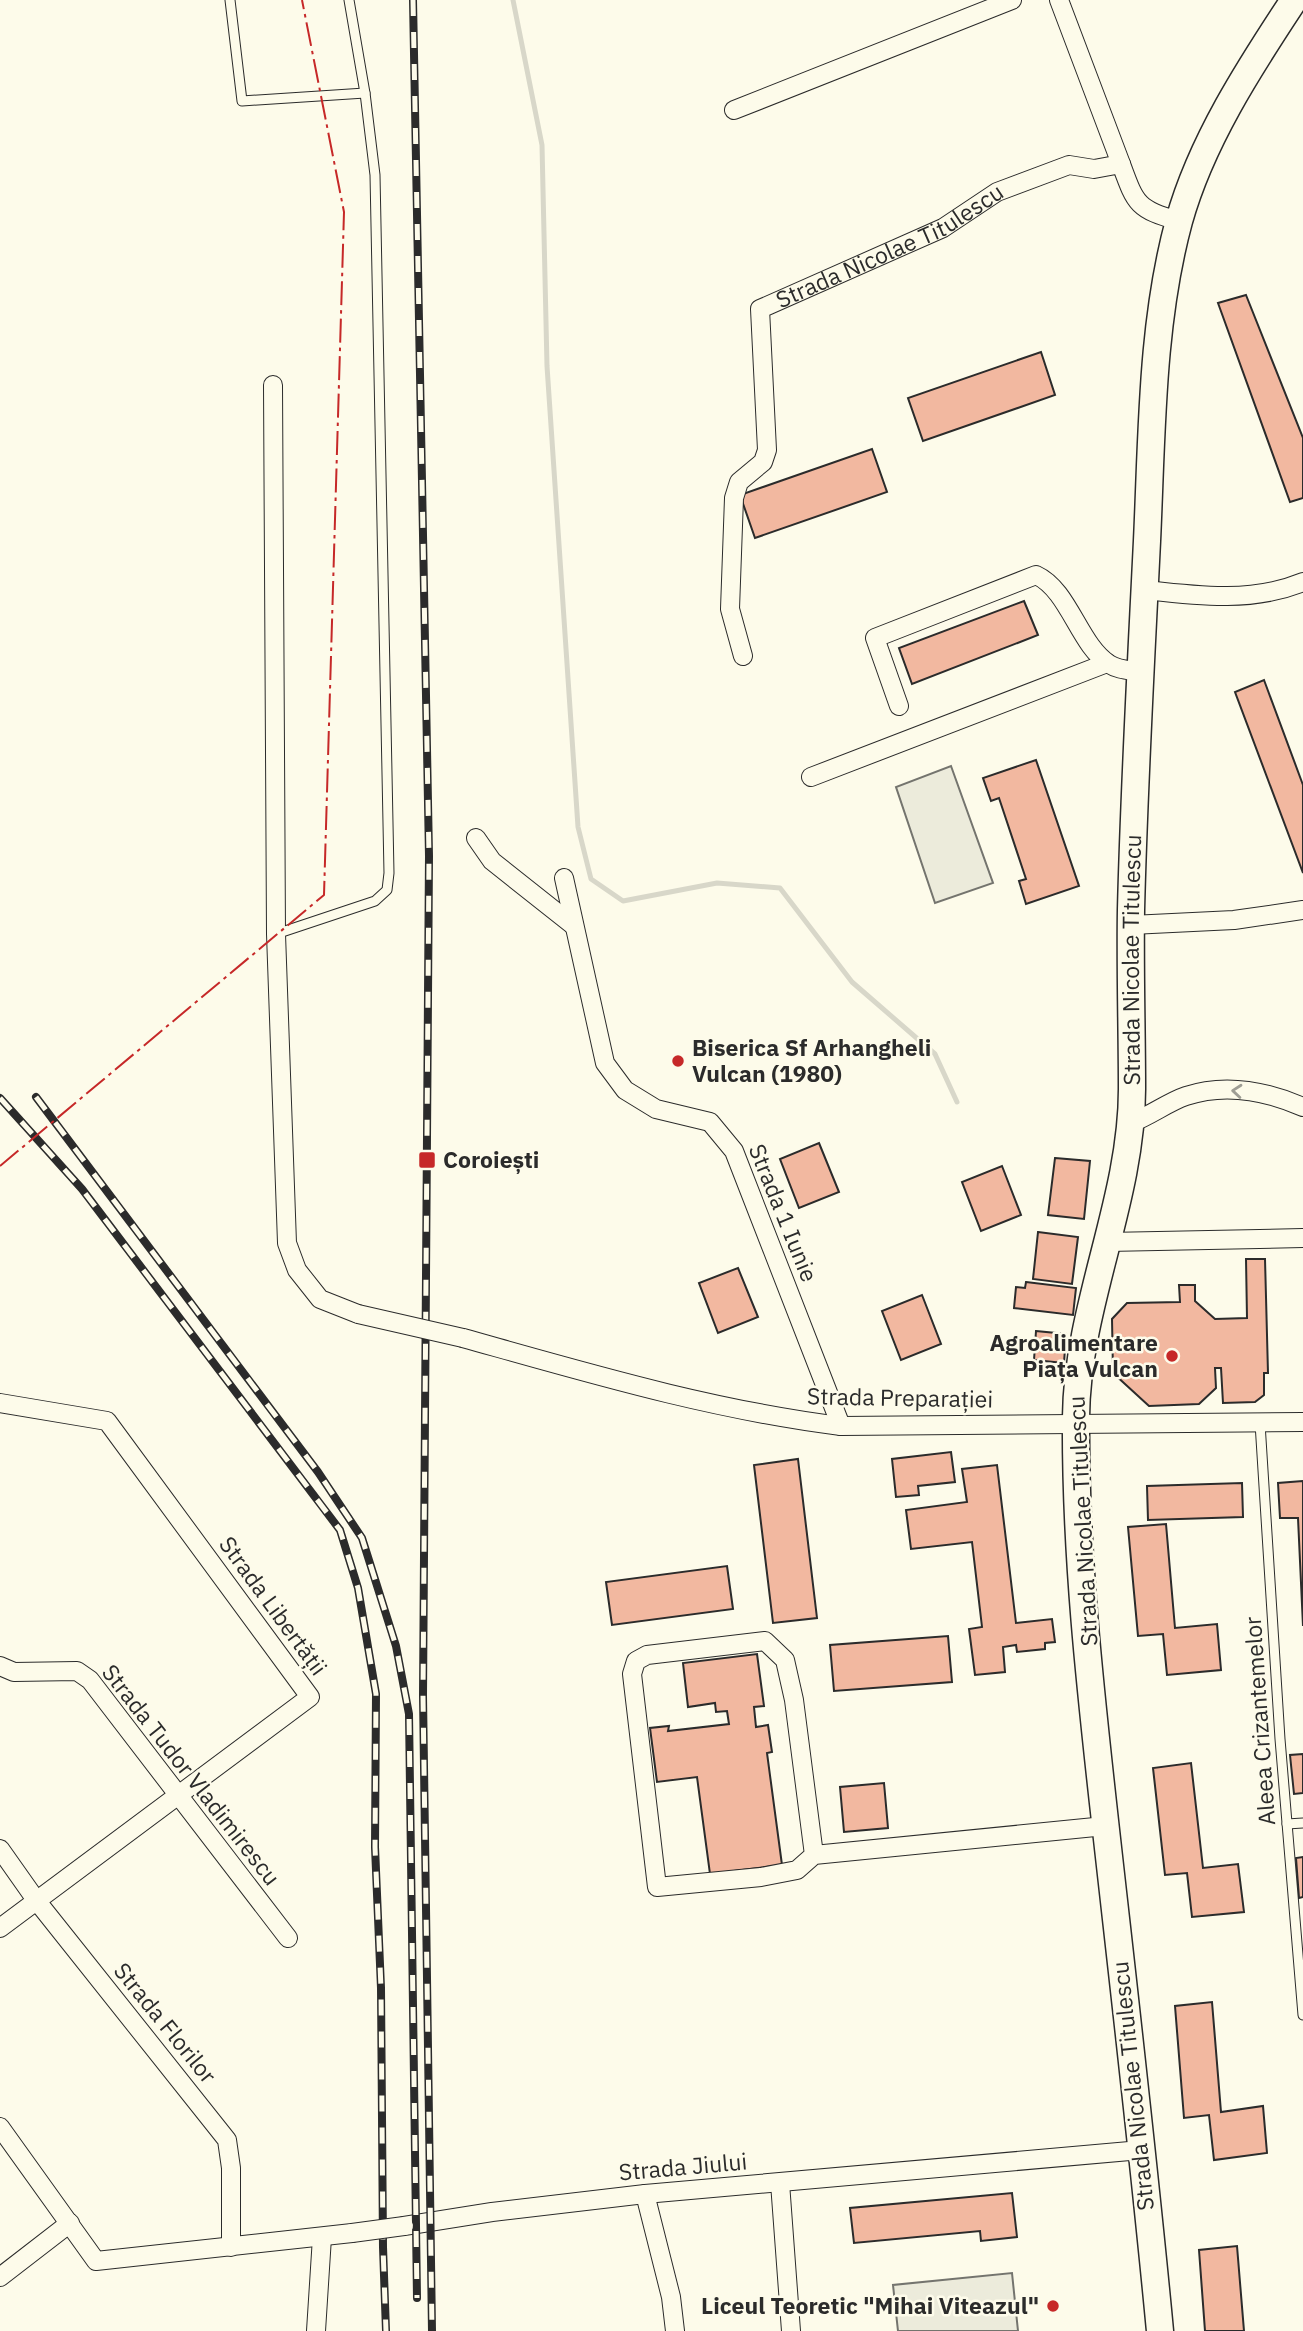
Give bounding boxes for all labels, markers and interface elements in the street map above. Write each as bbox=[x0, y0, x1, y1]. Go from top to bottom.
street label: Strada Nicolae Titulescu bbox=[771, 176, 1009, 314]
street label: Strada Nicolae Titulescu bbox=[1115, 834, 1147, 1086]
place label: Biserica Sf Arhangheli Vulcan (1980) bbox=[692, 1032, 931, 1088]
marker: Biserica Sf Arhangheli Vulcan (1980) bbox=[670, 1053, 686, 1069]
one-way arrow bbox=[1232, 1084, 1243, 1099]
street label: Strada 1 Iunie bbox=[743, 1139, 825, 1286]
place label: Coroiești bbox=[443, 1144, 539, 1174]
marker: Coroiești bbox=[417, 1150, 437, 1170]
place label: Agroalimentare Piața Vulcan bbox=[990, 1327, 1158, 1384]
marker: Agroalimentare Piața Vulcan bbox=[1164, 1348, 1180, 1364]
street label: Strada Preparației bbox=[807, 1380, 993, 1414]
street label: Strada Nicolae Titulescu bbox=[1060, 1395, 1104, 1647]
street label: Strada Libertății bbox=[213, 1530, 334, 1681]
street label: Aleea Crizantemelor bbox=[1237, 1615, 1281, 1827]
street label: Strada Tudor Vladimirescu bbox=[96, 1658, 288, 1891]
street label: Strada Florilor bbox=[108, 1956, 224, 2089]
street label: Strada Nicolae Titulescu bbox=[1104, 1960, 1160, 2212]
street label: Strada Jiului bbox=[617, 2145, 748, 2187]
place label: Liceul Teoretic "Mihai Viteazul" bbox=[701, 2290, 1039, 2320]
marker: Liceul Teoretic "Mihai Viteazul" bbox=[1045, 2298, 1061, 2314]

